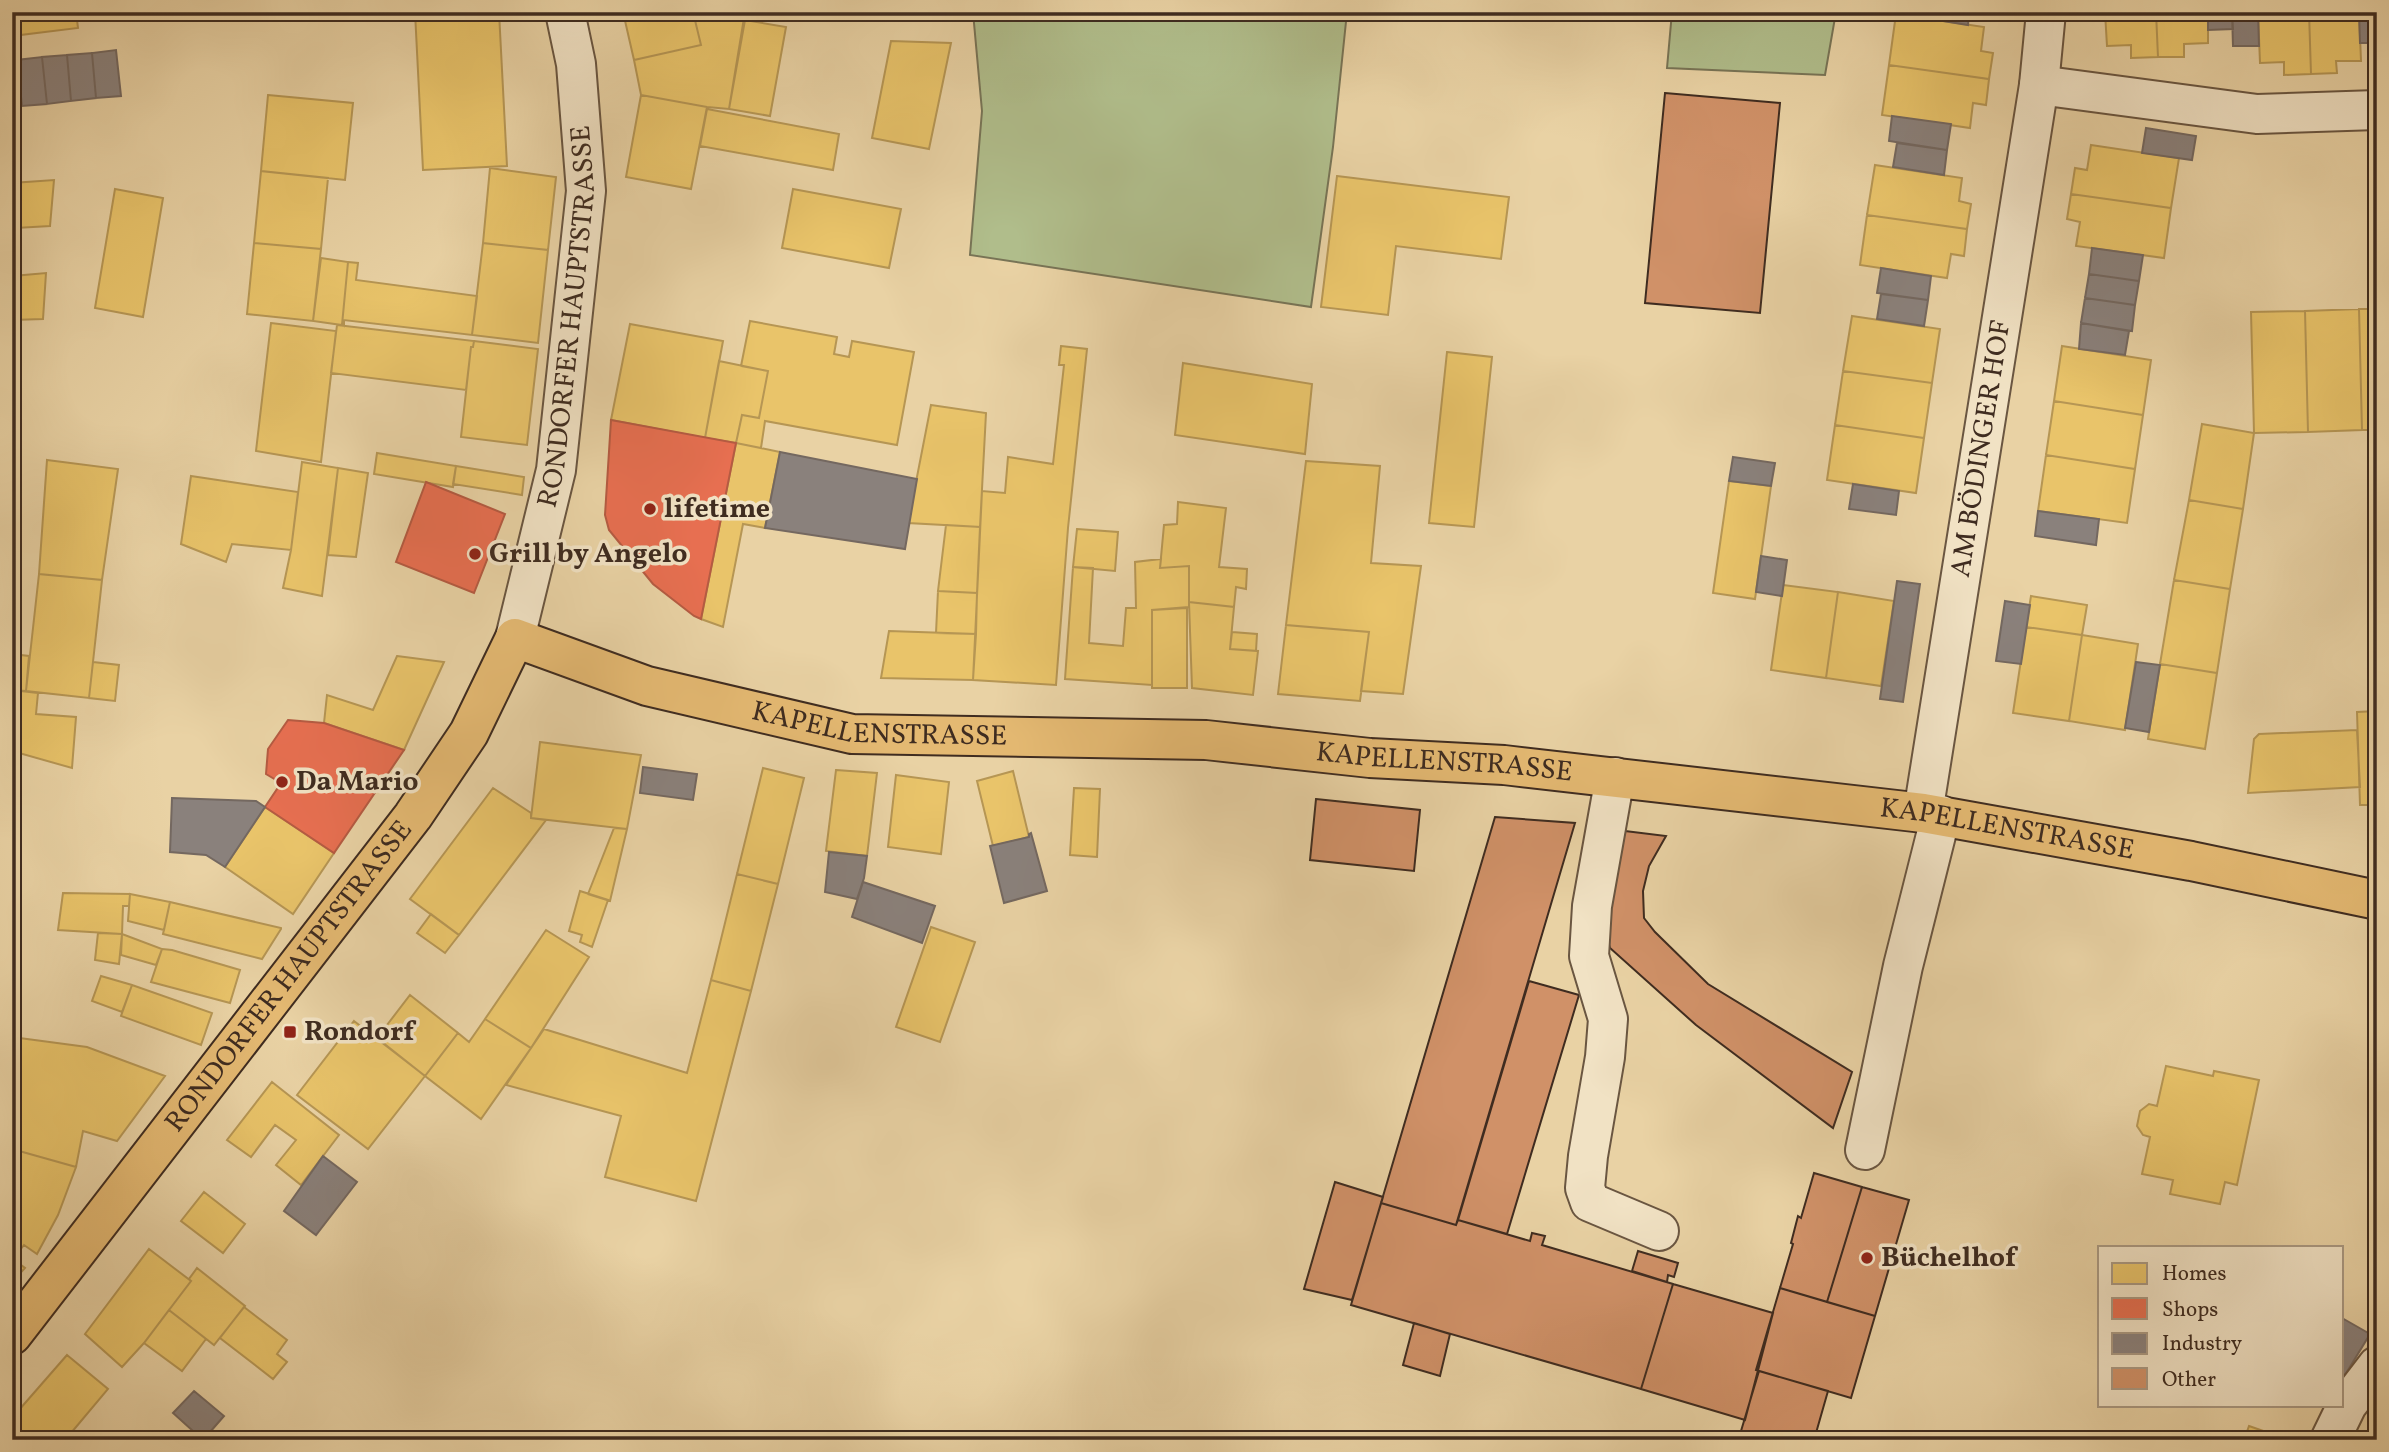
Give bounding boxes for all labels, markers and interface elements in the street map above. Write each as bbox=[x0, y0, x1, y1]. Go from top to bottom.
street label: RONDORFER HAUPTSTRASSE bbox=[528, 124, 606, 512]
street label: AM BÖDINGER HOF bbox=[1941, 317, 2021, 580]
place label: lifetime bbox=[664, 490, 770, 529]
marker: lifetime bbox=[642, 501, 658, 517]
place label: Grill by Angelo bbox=[489, 535, 688, 574]
marker: Grill by Angelo bbox=[467, 546, 483, 562]
street label: KAPELLENSTRASSE bbox=[748, 692, 1007, 756]
street label: KAPELLENSTRASSE bbox=[1314, 733, 1575, 792]
place label: Da Mario bbox=[296, 763, 419, 802]
marker: Da Mario bbox=[274, 774, 290, 790]
street label: KAPELLENSTRASSE bbox=[1878, 789, 2137, 870]
street label: RONDORFER HAUPTSTRASSE bbox=[156, 812, 422, 1141]
place label: Rondorf bbox=[304, 1013, 416, 1052]
marker: Rondorf bbox=[282, 1024, 298, 1040]
place label: Büchelhof bbox=[1881, 1239, 2018, 1278]
legend bbox=[2098, 1246, 2344, 1406]
marker: Büchelhof bbox=[1859, 1250, 1875, 1266]
text: Homes bbox=[2162, 1260, 2227, 1289]
text: Shops bbox=[2162, 1296, 2218, 1325]
text: Industry bbox=[2162, 1330, 2243, 1359]
text: Other bbox=[2162, 1366, 2216, 1395]

